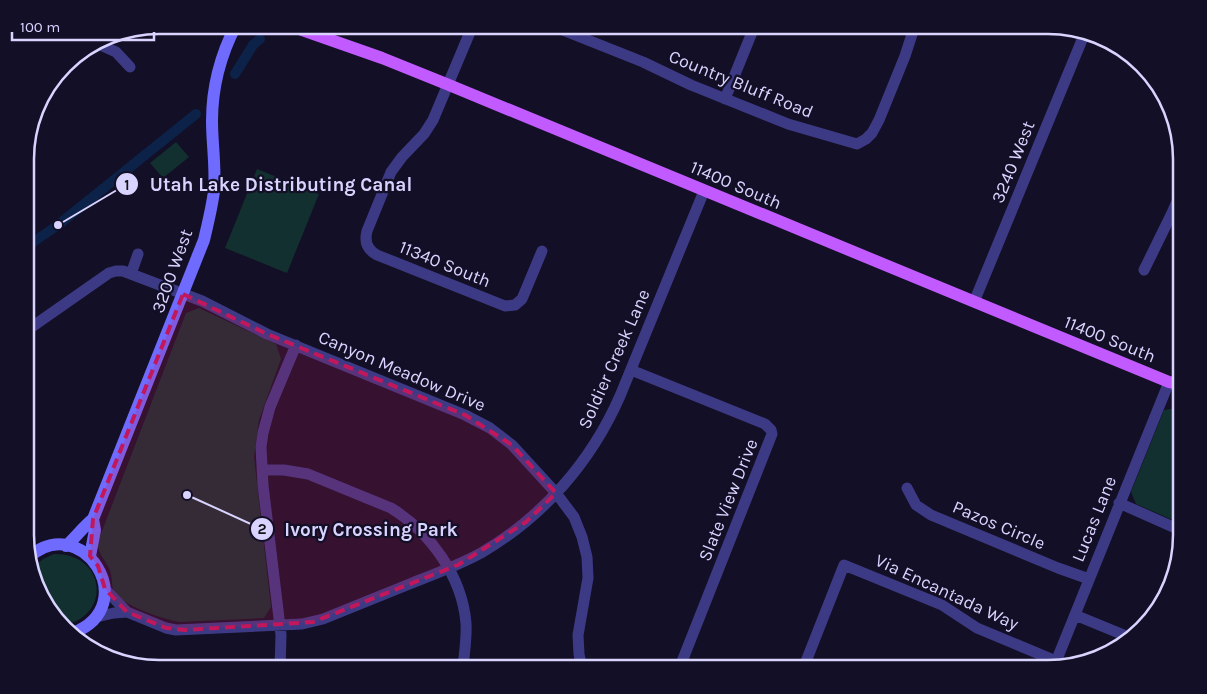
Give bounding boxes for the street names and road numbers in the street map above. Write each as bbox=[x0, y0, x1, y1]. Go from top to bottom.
street label: Country Bluff Road bbox=[666, 45, 816, 123]
street label: 3240 West bbox=[986, 117, 1040, 206]
street label: 11400 South bbox=[687, 156, 785, 214]
street label: 3200 West bbox=[147, 226, 197, 316]
street label: 11340 South bbox=[396, 236, 494, 292]
street label: Soldier Creek Lane bbox=[573, 286, 655, 432]
street label: 11400 South bbox=[1061, 311, 1159, 367]
street label: Canyon Meadow Drive bbox=[315, 326, 489, 416]
street label: Slate View Drive bbox=[693, 436, 763, 564]
street label: Lucas Lane bbox=[1067, 473, 1121, 565]
street label: Pazos Circle bbox=[949, 496, 1049, 554]
street label: Via Encantada Way bbox=[872, 549, 1023, 635]

